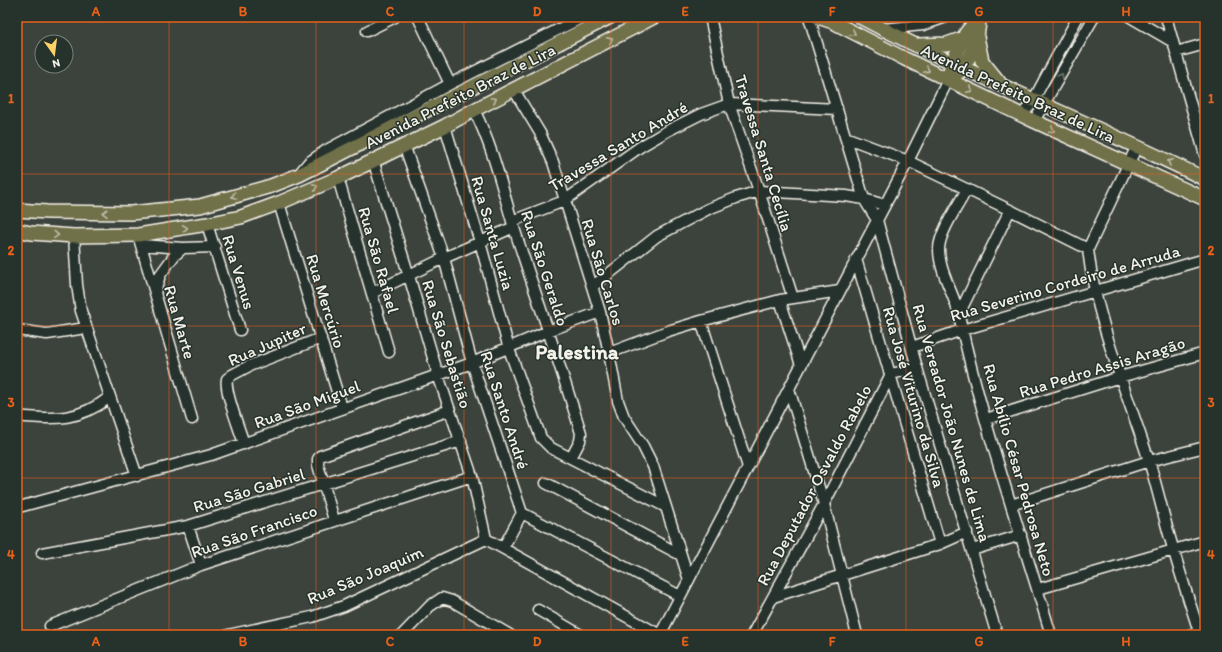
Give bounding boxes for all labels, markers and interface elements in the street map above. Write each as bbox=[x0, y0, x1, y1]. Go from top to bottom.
text: A bbox=[91, 4, 101, 19]
text: B bbox=[239, 4, 248, 19]
text: C bbox=[386, 4, 395, 19]
text: D bbox=[533, 4, 542, 19]
text: E bbox=[681, 4, 689, 19]
text: F bbox=[829, 4, 836, 19]
text: G bbox=[975, 4, 984, 19]
text: H bbox=[1122, 4, 1131, 19]
one-way arrow bbox=[849, 28, 857, 35]
north arrow bbox=[34, 34, 74, 74]
one-way arrow bbox=[606, 37, 613, 45]
street label: Avenida Prefeito Braz de Lira bbox=[361, 39, 559, 153]
street label: Avenida Prefeito Braz de Lira bbox=[918, 39, 1118, 147]
text: N bbox=[51, 56, 61, 70]
one-way arrow bbox=[922, 65, 930, 73]
street label: Travessa Santa Cecília bbox=[731, 72, 797, 234]
one-way arrow bbox=[1056, 73, 1063, 80]
one-way arrow bbox=[965, 85, 973, 93]
text: 1 bbox=[8, 91, 14, 106]
text: 1 bbox=[1208, 91, 1214, 106]
one-way arrow bbox=[490, 97, 498, 105]
street label: Travessa Santo André bbox=[545, 97, 691, 195]
one-way arrow bbox=[1048, 125, 1055, 133]
one-way arrow bbox=[1167, 159, 1174, 167]
street label: Rua Santa Luzia bbox=[467, 174, 519, 293]
one-way arrow bbox=[311, 184, 318, 192]
one-way arrow bbox=[231, 191, 238, 200]
street label: Rua São Rafael bbox=[354, 205, 404, 316]
street label: Rua São Geraldo bbox=[517, 208, 573, 328]
one-way arrow bbox=[102, 209, 108, 217]
street label: Rua São Carlos bbox=[577, 216, 629, 328]
one-way arrow bbox=[182, 224, 188, 233]
one-way arrow bbox=[53, 230, 59, 239]
street label: Rua Venus bbox=[218, 232, 260, 312]
street label: Rua Severino Cordeiro de Arruda bbox=[948, 240, 1183, 325]
text: 2 bbox=[8, 243, 15, 258]
text: 2 bbox=[1208, 243, 1215, 258]
street label: Rua Mercúrio bbox=[302, 252, 350, 350]
street label: Rua São Sebastião bbox=[418, 277, 476, 411]
street label: Rua Marte bbox=[160, 283, 200, 361]
street label: Rua Vereador João Nunes de Lima bbox=[908, 302, 996, 545]
street label: Rua José Viturino da Silva bbox=[879, 304, 950, 490]
street label: Rua Jupiter bbox=[225, 318, 310, 370]
street label: Rua Pedro Assis Aragão bbox=[1017, 332, 1187, 402]
district label: Palestina bbox=[535, 339, 620, 364]
street label: Rua Santo André bbox=[476, 348, 534, 472]
street label: Rua Abílio César Pedrosa Neto bbox=[979, 361, 1059, 579]
street label: Rua São Miguel bbox=[251, 375, 363, 432]
street label: Rua Deputador Osvaldo Rabelo bbox=[752, 381, 876, 589]
text: 3 bbox=[7, 395, 15, 410]
text: 3 bbox=[1207, 395, 1215, 410]
street label: Rua São Gabriel bbox=[191, 463, 308, 517]
street label: Rua São Francisco bbox=[188, 500, 320, 562]
street label: Rua São Joaquim bbox=[304, 541, 426, 608]
text: 4 bbox=[7, 547, 15, 562]
text: 4 bbox=[1207, 547, 1215, 562]
text: A bbox=[91, 634, 101, 649]
text: B bbox=[239, 634, 248, 649]
text: C bbox=[386, 634, 395, 649]
text: D bbox=[533, 634, 542, 649]
text: E bbox=[681, 634, 689, 649]
text: F bbox=[829, 634, 836, 649]
text: G bbox=[975, 634, 984, 649]
text: H bbox=[1122, 634, 1131, 649]

